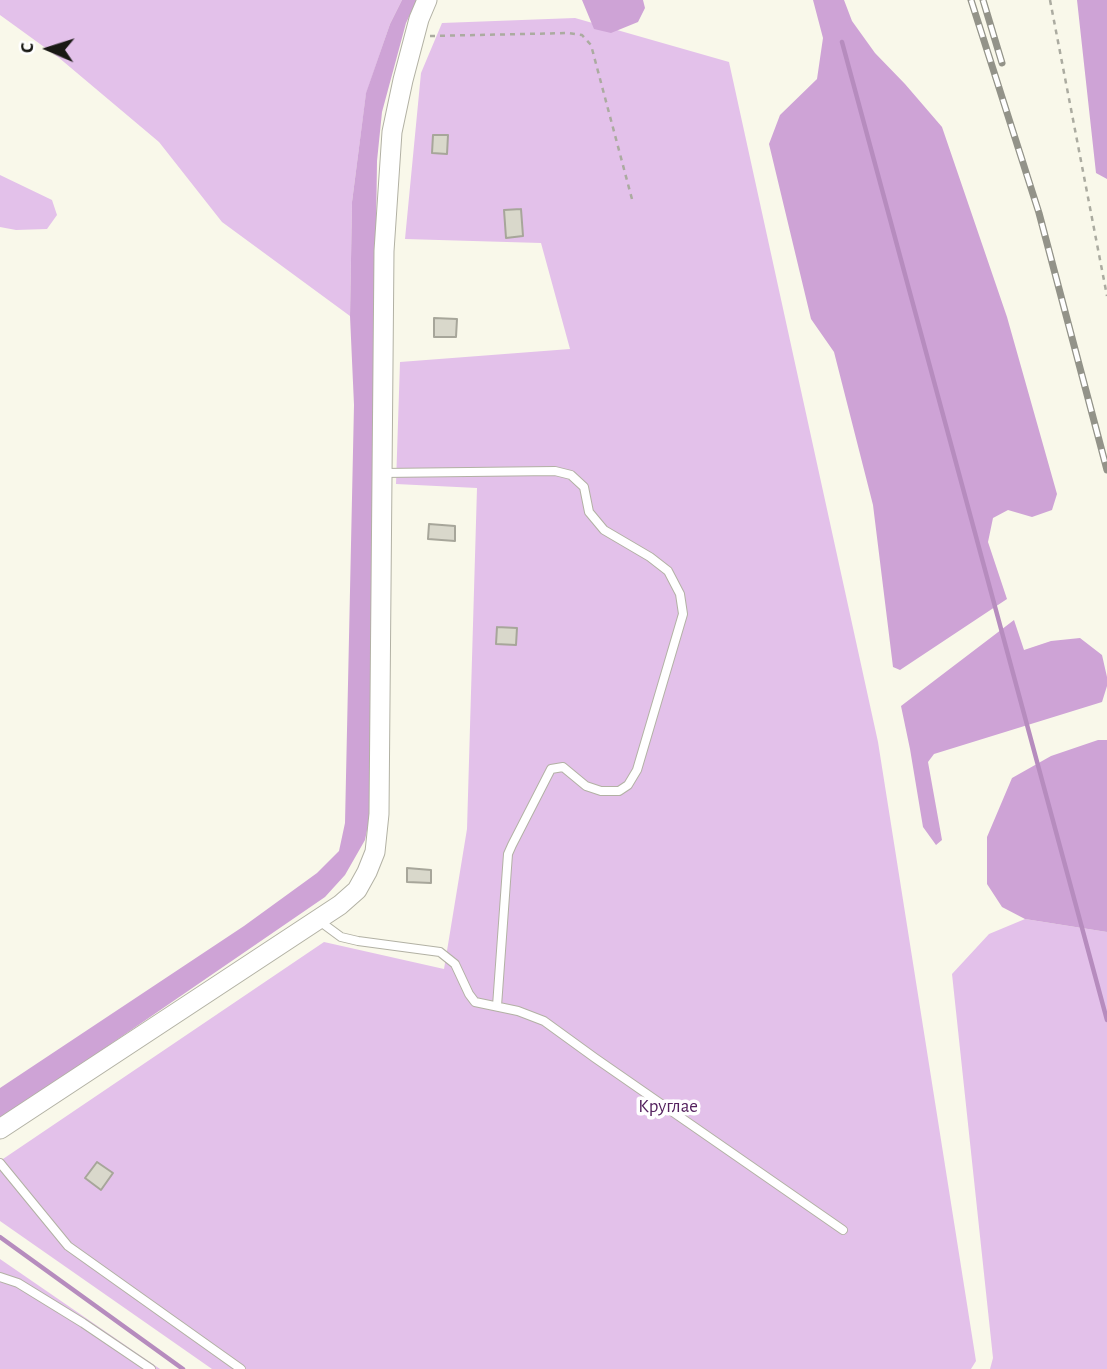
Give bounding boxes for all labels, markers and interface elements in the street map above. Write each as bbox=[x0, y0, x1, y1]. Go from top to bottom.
north arrow bbox=[14, 14, 84, 84]
text: С bbox=[18, 42, 37, 54]
park label: Круглае bbox=[638, 1095, 698, 1117]

